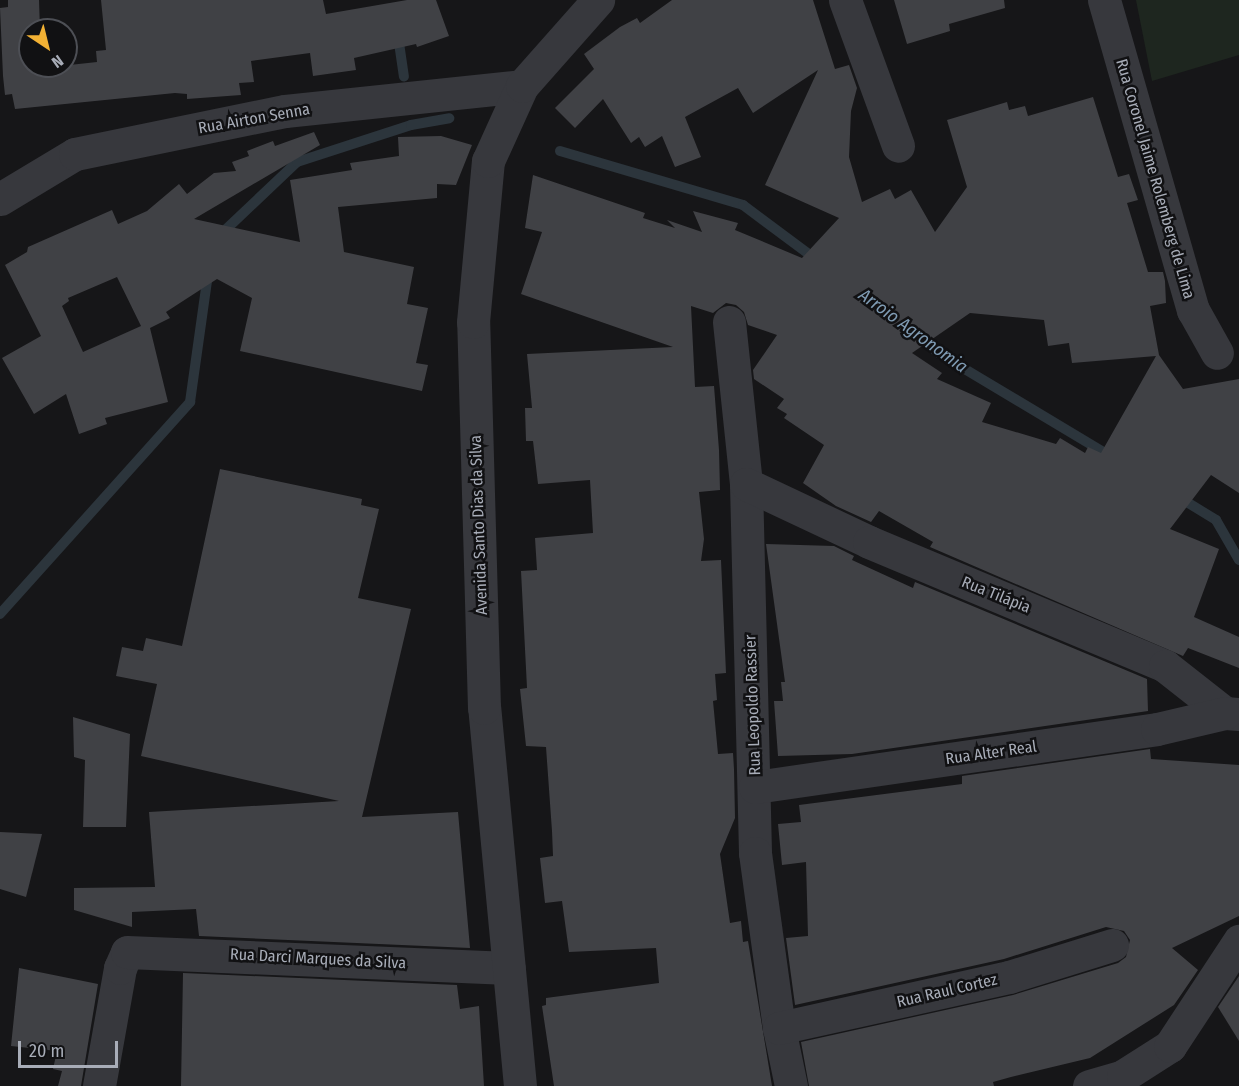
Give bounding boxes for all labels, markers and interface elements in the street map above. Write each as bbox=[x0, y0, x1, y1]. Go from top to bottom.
north arrow bbox=[18, 18, 78, 78]
text: N bbox=[48, 51, 67, 72]
street label: Rua Coronel Jaime Rolemberg de Lima bbox=[1111, 57, 1199, 301]
street label: Rua Airton Senna bbox=[197, 100, 311, 138]
water label: Arroio Agronomia bbox=[854, 284, 972, 378]
street label: Avenida Santo Dias da Silva bbox=[466, 435, 492, 615]
street label: Rua Tilápia bbox=[959, 573, 1033, 617]
street label: Rua Leopoldo Rassier bbox=[741, 634, 765, 776]
street label: Rua Alter Real bbox=[944, 737, 1038, 769]
street label: Rua Darci Marques da Silva bbox=[230, 945, 406, 973]
street label: Rua Raul Cortez bbox=[895, 970, 999, 1012]
scale bar bbox=[21, 1029, 122, 1067]
text: 20 m bbox=[29, 1040, 64, 1062]

